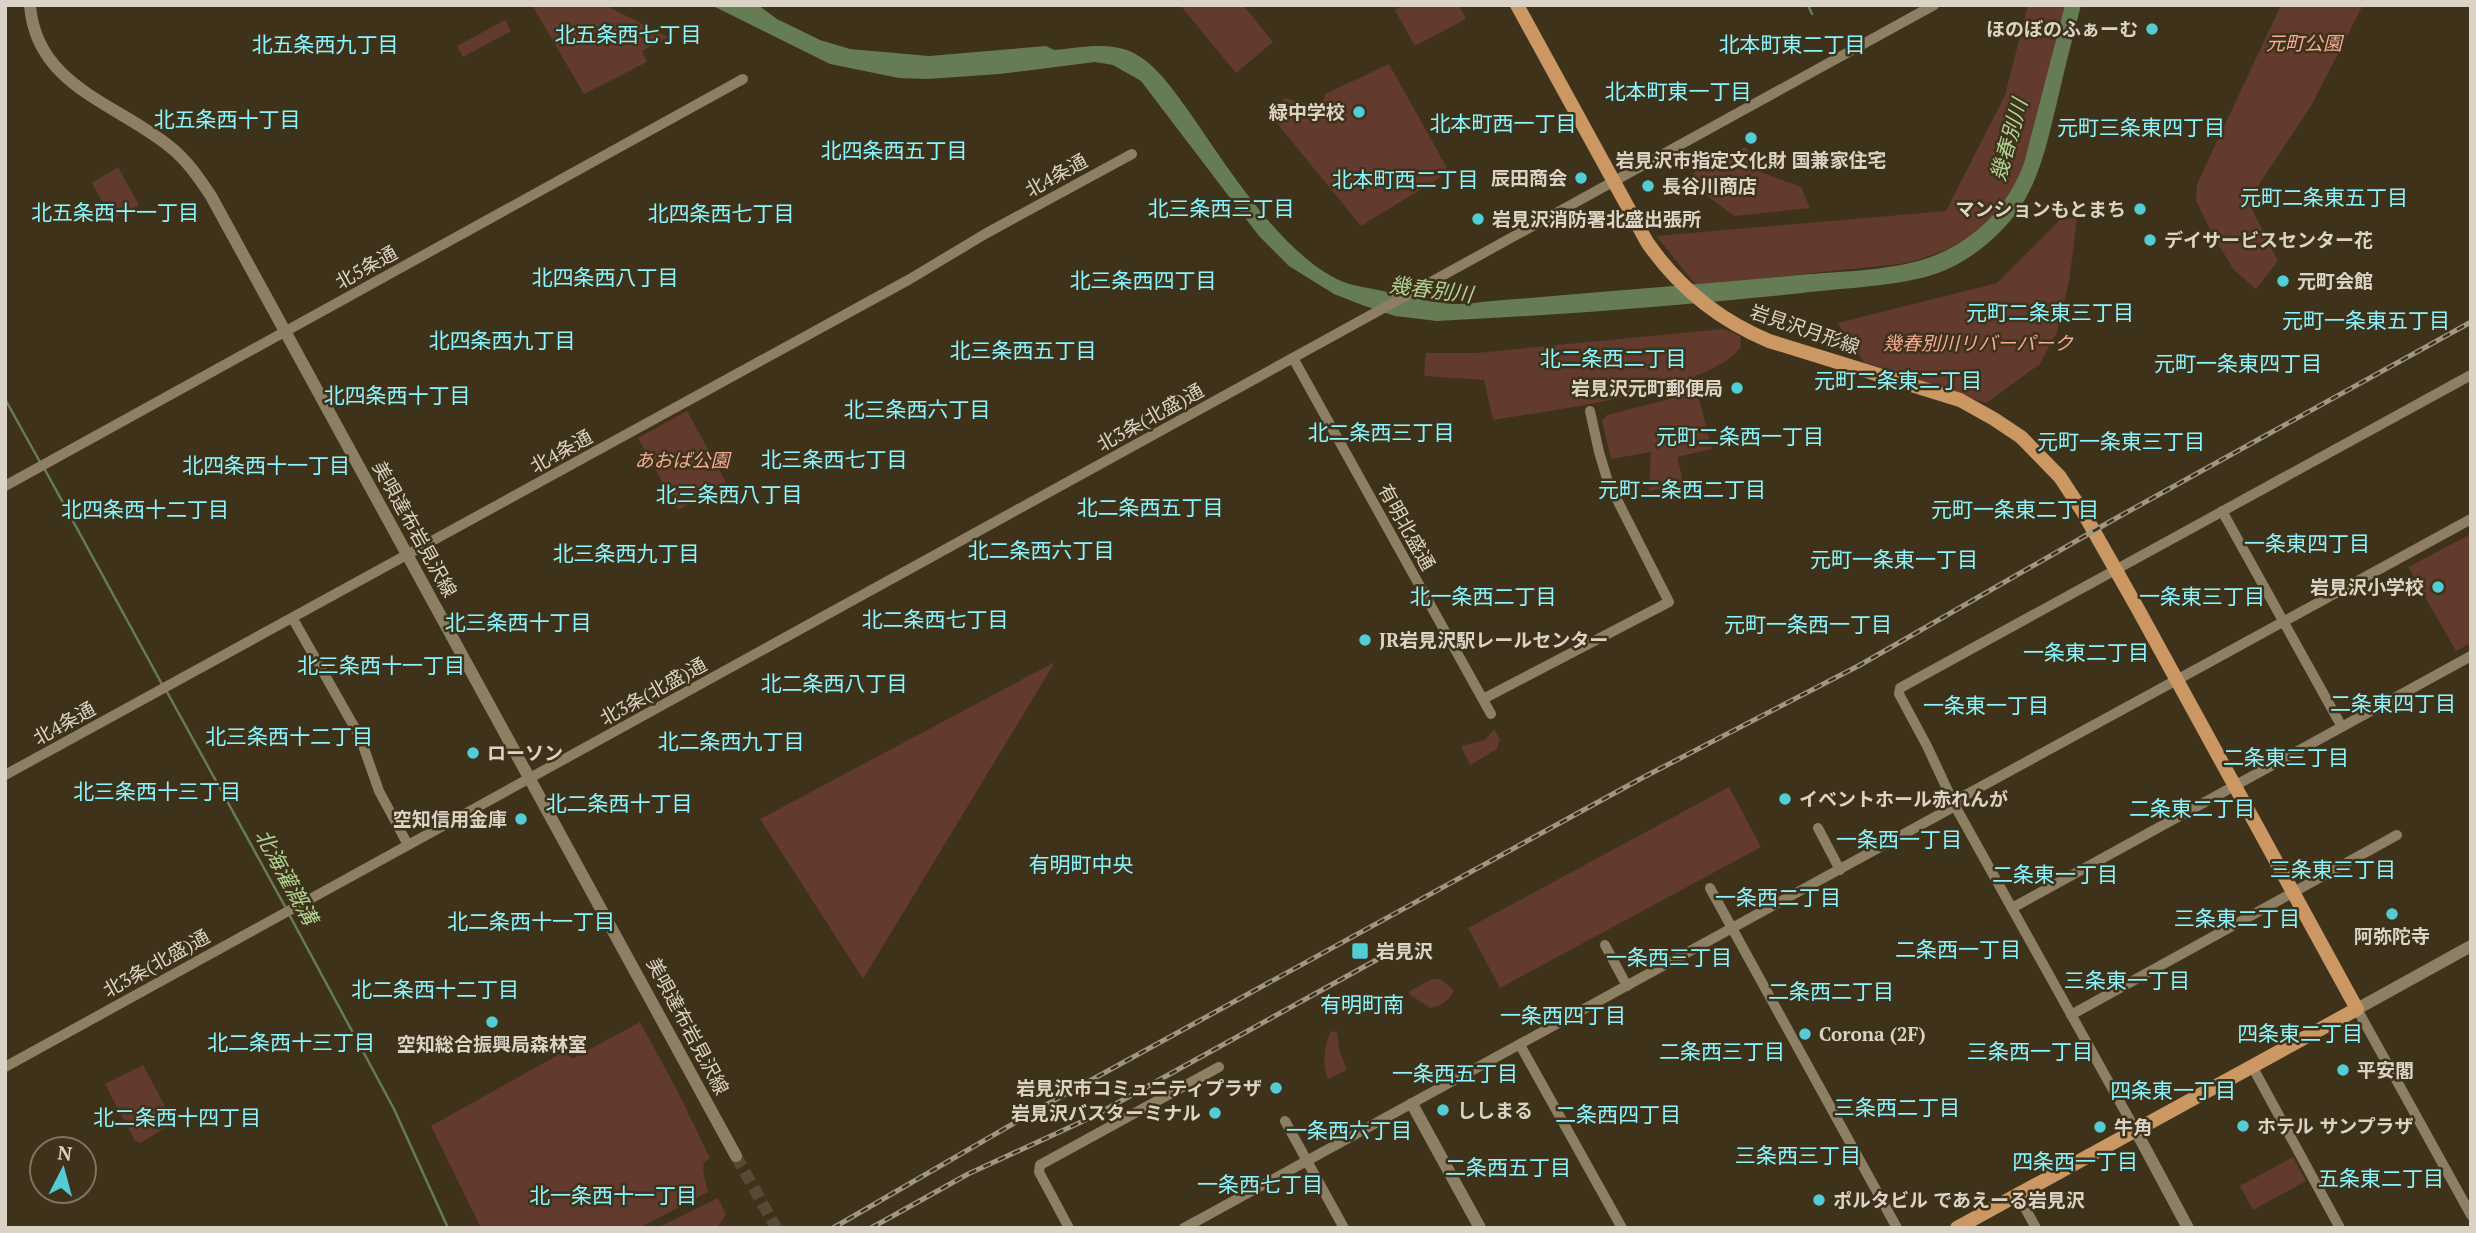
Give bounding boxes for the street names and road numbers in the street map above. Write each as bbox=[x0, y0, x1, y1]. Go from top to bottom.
street label: 北4条通 bbox=[1020, 147, 1091, 202]
street label: 北5条通 bbox=[330, 239, 401, 294]
street label: 岩見沢月形線 bbox=[1747, 298, 1863, 359]
street label: 北3条(北盛)通 bbox=[1092, 377, 1207, 456]
street label: 北4条通 bbox=[525, 423, 596, 478]
street label: 美唄達布岩見沢線 bbox=[368, 456, 463, 601]
street label: 有明北盛通 bbox=[1373, 479, 1441, 574]
street label: 北3条(北盛)通 bbox=[595, 651, 710, 730]
street label: 北4条通 bbox=[28, 695, 99, 750]
street label: 北3条(北盛)通 bbox=[98, 923, 213, 1002]
street label: 美唄達布岩見沢線 bbox=[642, 953, 735, 1099]

